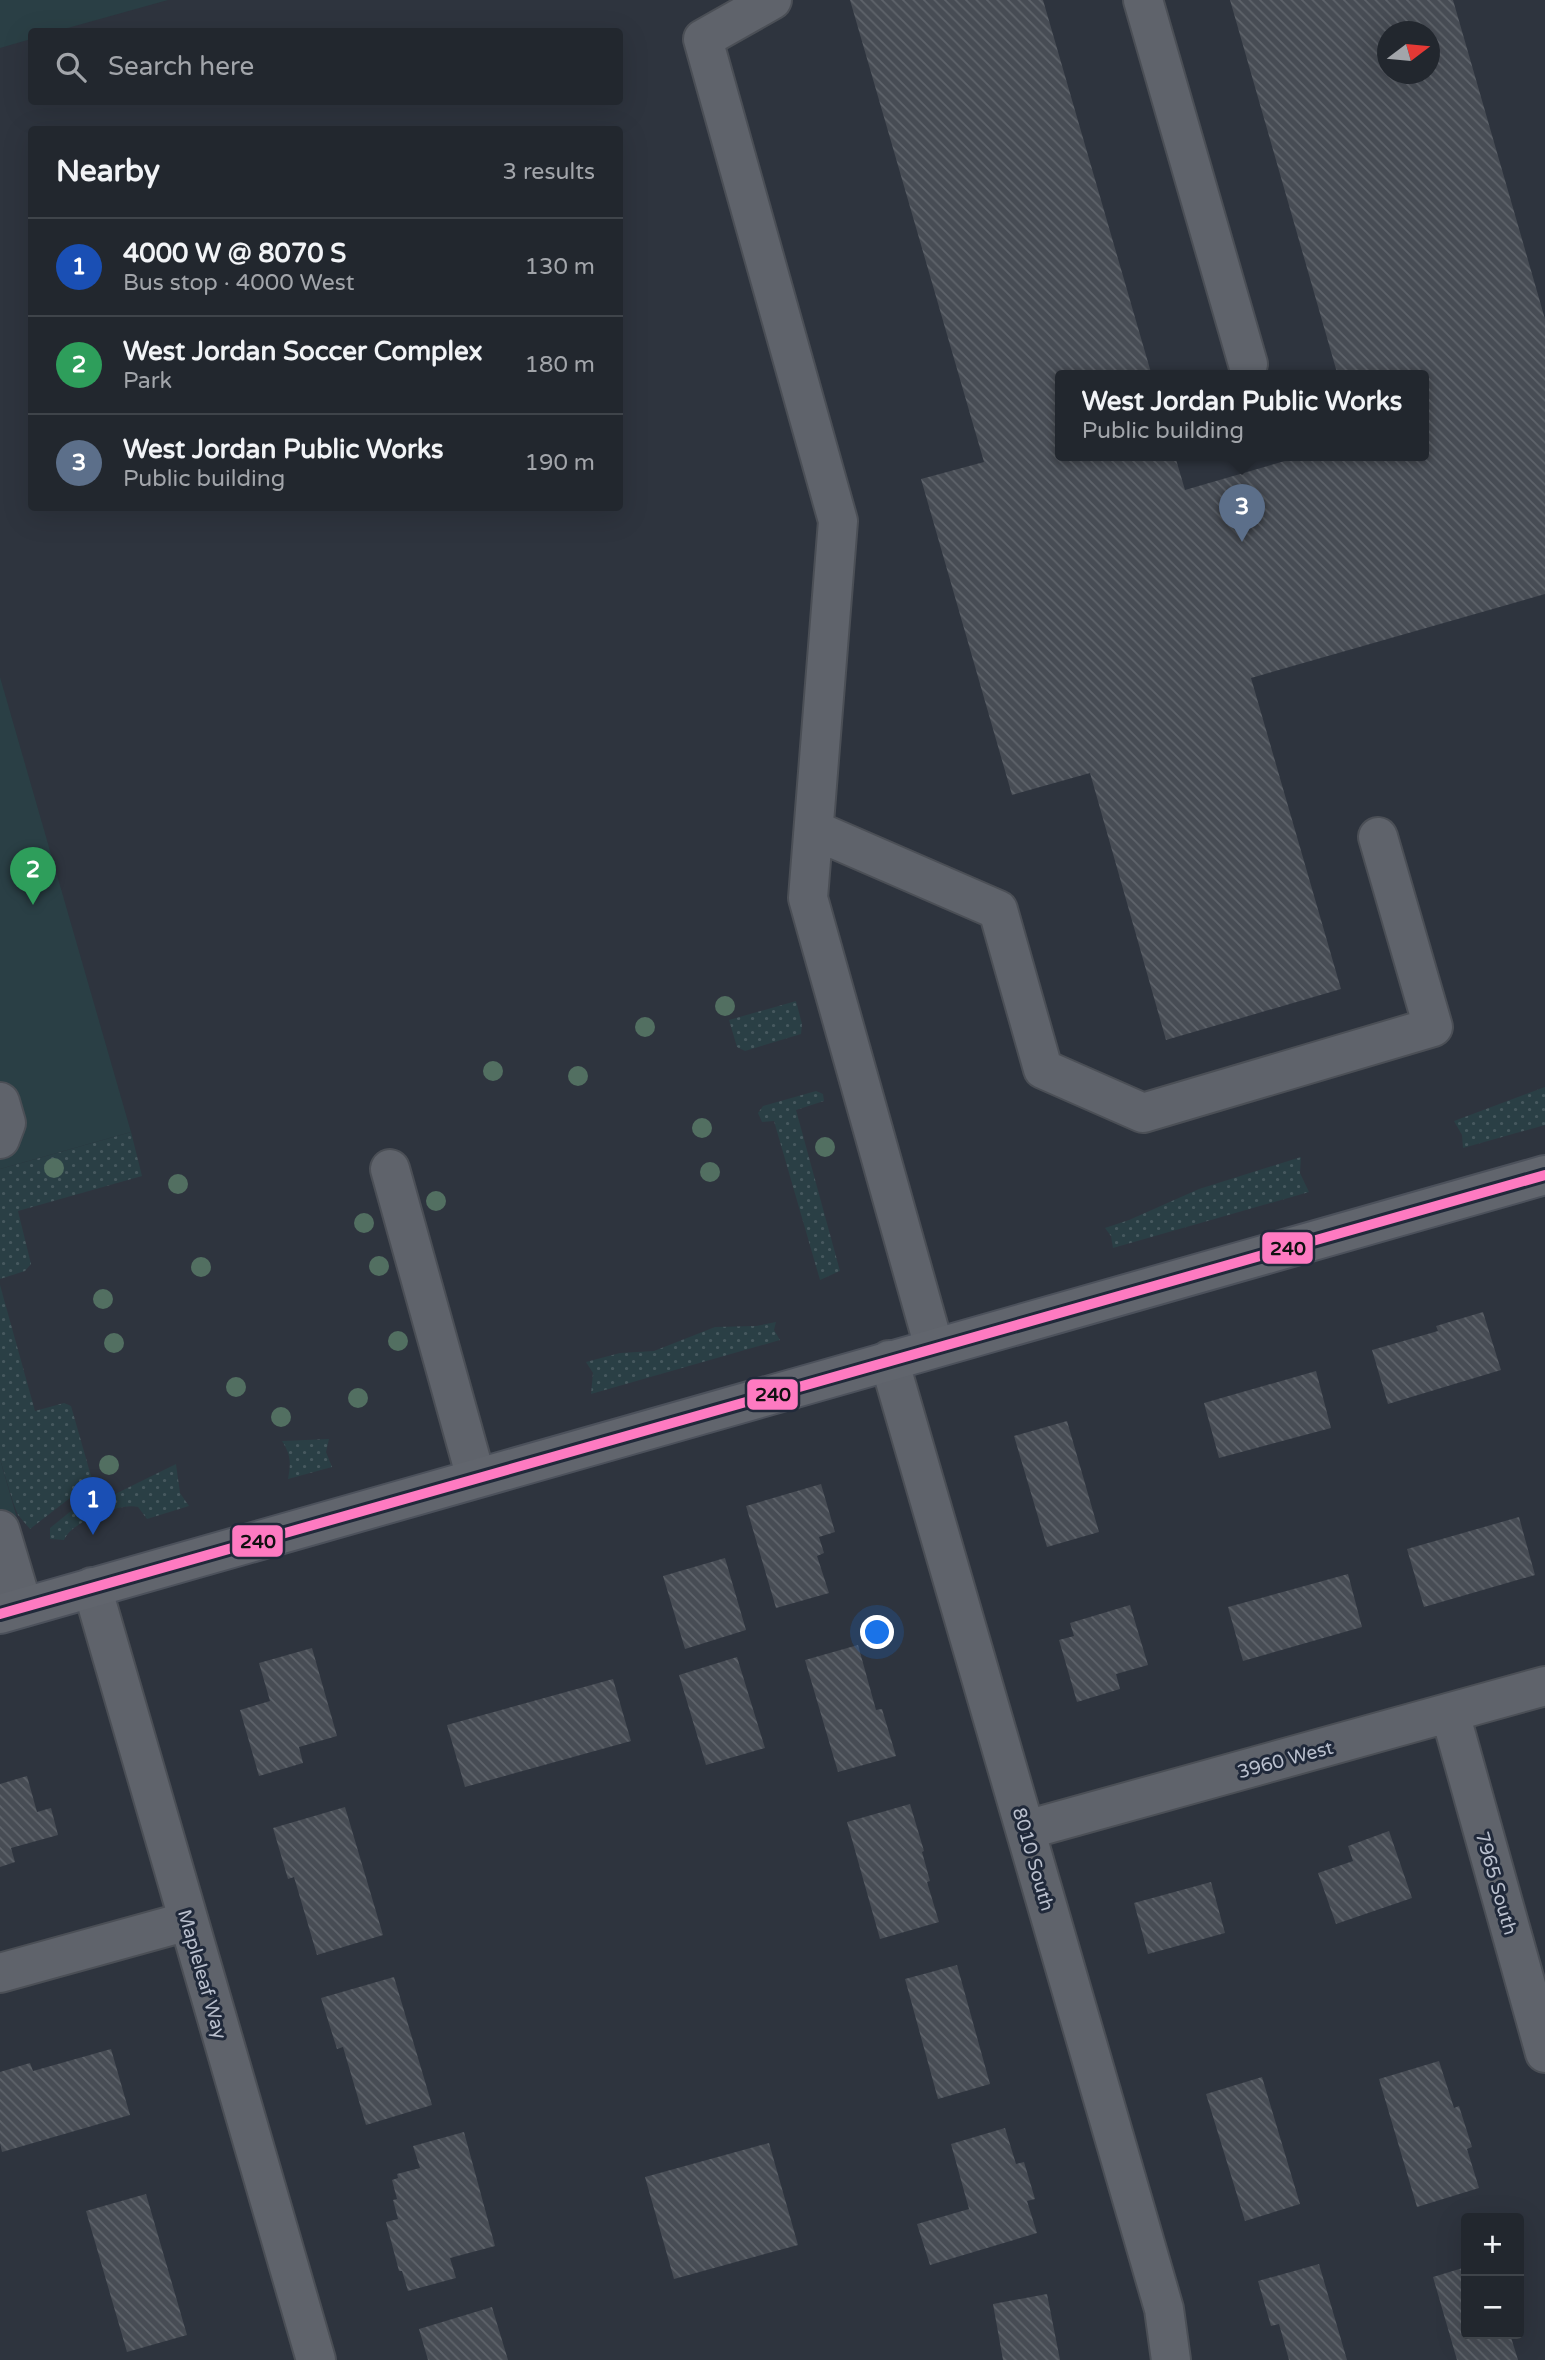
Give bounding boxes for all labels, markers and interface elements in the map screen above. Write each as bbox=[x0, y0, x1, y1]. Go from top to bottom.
north arrow bbox=[1377, 21, 1440, 84]
search box bbox=[28, 28, 623, 105]
icon: search bbox=[52, 48, 90, 86]
text: Search here bbox=[108, 51, 254, 82]
text: Nearby bbox=[56, 153, 160, 190]
text: 3 results bbox=[502, 158, 595, 186]
text: 4000 W @ 8070 S bbox=[123, 238, 346, 269]
text: 1 bbox=[72, 253, 86, 281]
text: 130 m bbox=[525, 253, 595, 281]
text: Bus stop · 4000 West bbox=[123, 269, 355, 297]
text: West Jordan Soccer Complex bbox=[123, 336, 483, 367]
text: 2 bbox=[72, 351, 86, 379]
text: 180 m bbox=[525, 351, 595, 379]
text: Park bbox=[123, 367, 172, 395]
popup bbox=[1055, 370, 1429, 461]
text: West Jordan Public Works bbox=[1082, 386, 1402, 417]
text: Public building bbox=[1082, 417, 1244, 445]
text: West Jordan Public Works bbox=[123, 434, 444, 465]
text: 3 bbox=[72, 449, 86, 477]
text: 190 m bbox=[525, 449, 595, 477]
text: Public building bbox=[123, 465, 285, 493]
pin: 3 bbox=[1219, 484, 1265, 542]
pin: 2 bbox=[10, 847, 56, 905]
line badge: 240 bbox=[1261, 1231, 1314, 1265]
text: 240 bbox=[1270, 1238, 1306, 1260]
line badge: 240 bbox=[746, 1378, 799, 1411]
text: 240 bbox=[755, 1384, 791, 1406]
pin: 1 bbox=[70, 1477, 116, 1535]
line badge: 240 bbox=[231, 1524, 284, 1558]
text: 240 bbox=[240, 1531, 276, 1553]
your location bbox=[860, 1615, 894, 1649]
street label: 3960 West bbox=[1235, 1737, 1335, 1783]
street label: 8010 South bbox=[1008, 1805, 1058, 1913]
street label: 7965 South bbox=[1471, 1829, 1521, 1937]
street label: Mapleleaf Way bbox=[173, 1907, 231, 2042]
map controls bbox=[1461, 2213, 1524, 2339]
button: + bbox=[1461, 2213, 1524, 2276]
button: − bbox=[1461, 2276, 1524, 2339]

